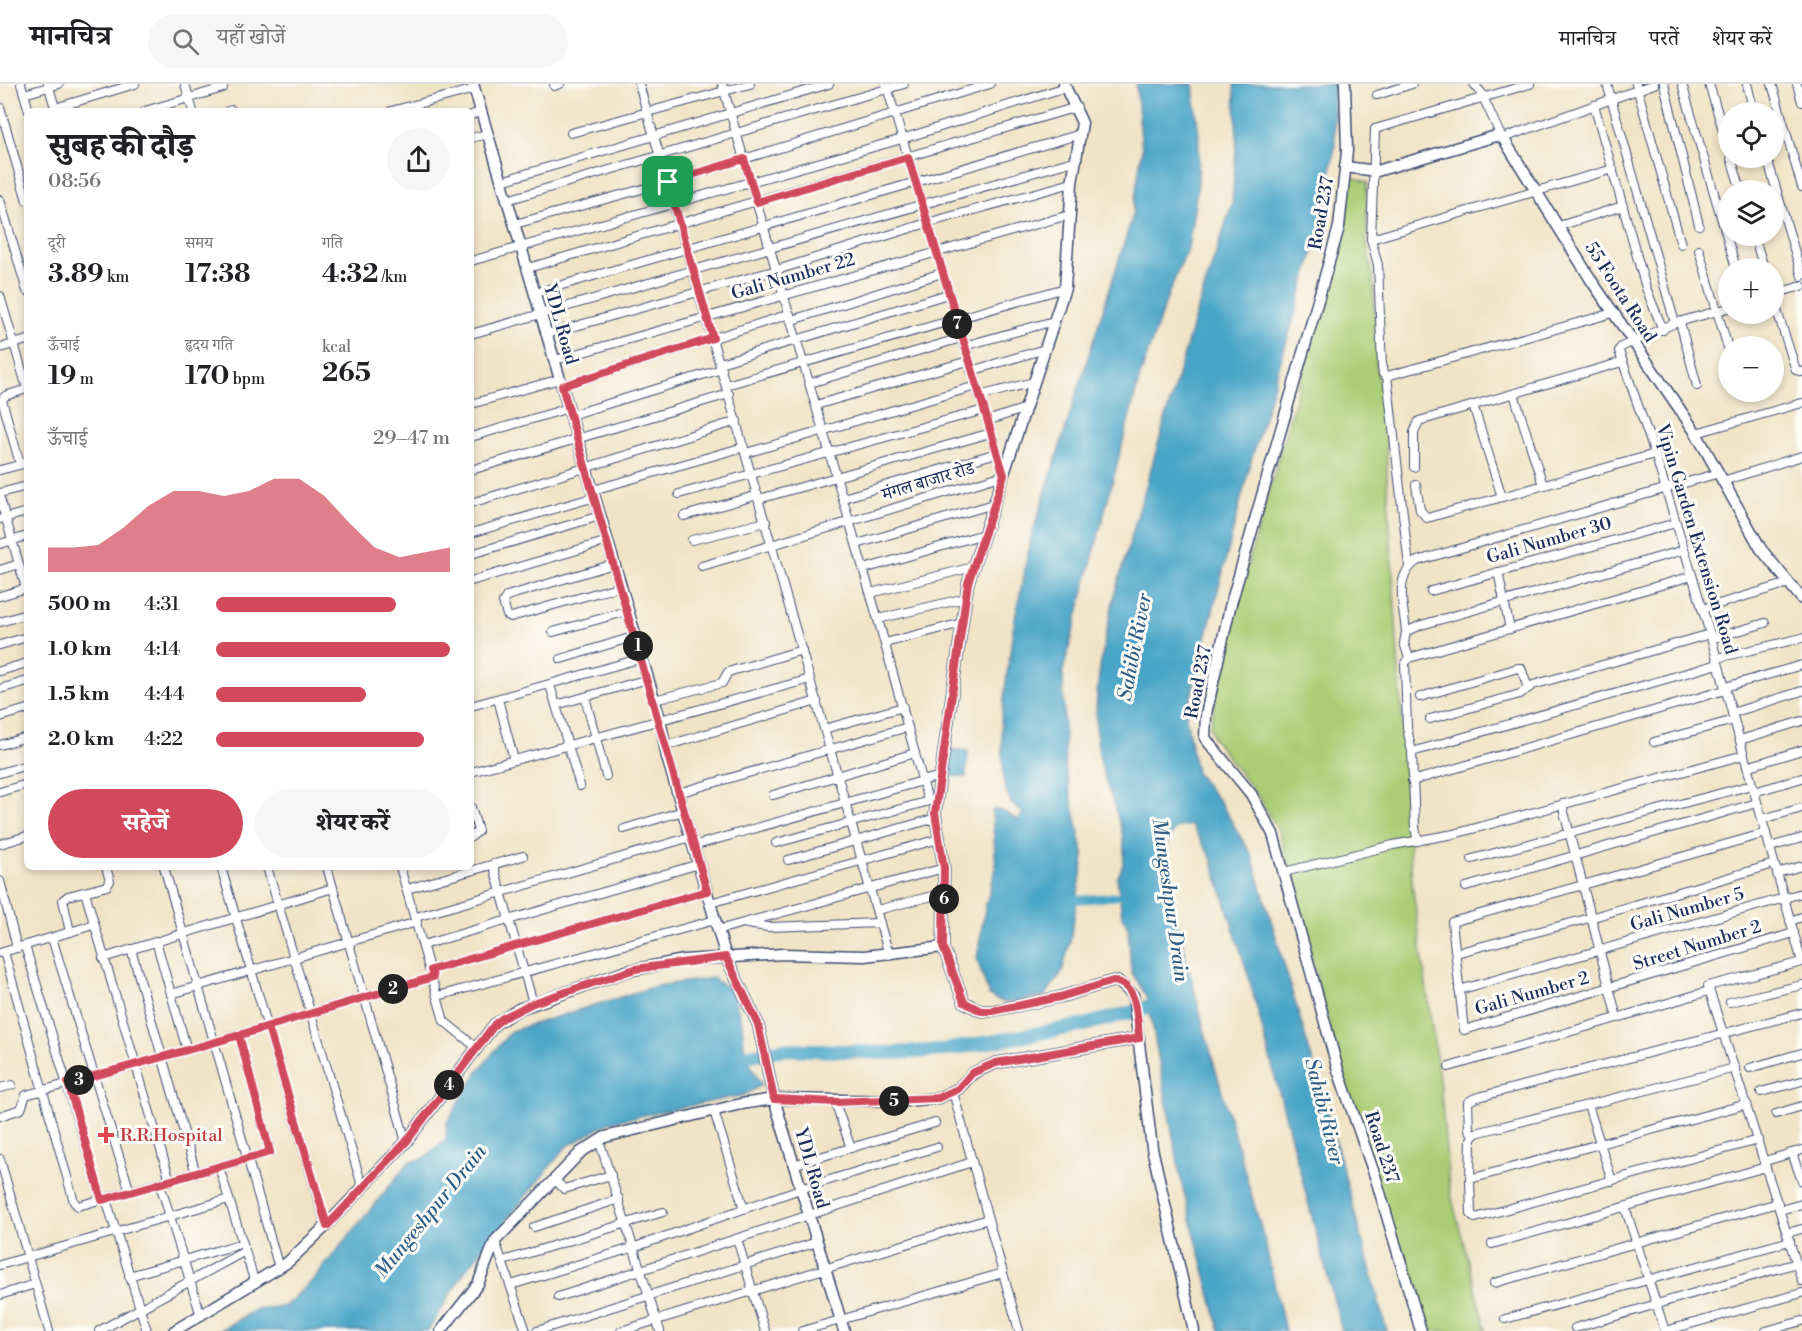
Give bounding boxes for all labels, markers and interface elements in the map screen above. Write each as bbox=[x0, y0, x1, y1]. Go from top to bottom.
search box bbox=[148, 14, 568, 68]
text: मानचित्र bbox=[30, 19, 112, 54]
text: यहाँ खोजें bbox=[217, 24, 285, 51]
icon: search bbox=[169, 25, 202, 58]
text: मानचित्र bbox=[1559, 26, 1616, 52]
text: परतें bbox=[1649, 26, 1679, 52]
text: शेयर करें bbox=[1712, 26, 1772, 52]
map controls bbox=[1718, 102, 1784, 402]
button: locate bbox=[1718, 102, 1784, 168]
text: सुबह की दौड़ bbox=[48, 126, 194, 167]
button: share bbox=[387, 128, 450, 191]
pin bbox=[642, 156, 693, 207]
icon: arrive bbox=[651, 165, 684, 198]
text: 08:56 bbox=[48, 169, 101, 194]
street label: Road 237 bbox=[1304, 174, 1339, 252]
button: layers bbox=[1718, 180, 1784, 246]
text: दूरी bbox=[48, 233, 65, 253]
text: समय bbox=[185, 233, 213, 253]
text: गति bbox=[322, 233, 343, 253]
street label: 55 Foota Road bbox=[1580, 238, 1662, 348]
street label: Gali Number 22 bbox=[728, 248, 858, 305]
text: 3.89 bbox=[48, 258, 104, 290]
text: 17:38 bbox=[185, 258, 251, 290]
text: 4:32 bbox=[322, 258, 378, 290]
button: + bbox=[1718, 258, 1784, 324]
text: km bbox=[104, 267, 129, 287]
text: /km bbox=[378, 267, 407, 287]
street label: YDL Road bbox=[538, 280, 583, 368]
pin: 7 bbox=[942, 309, 972, 339]
text: 7 bbox=[952, 314, 962, 334]
text: ऊँचाई bbox=[48, 335, 80, 355]
text: हृदय गति bbox=[185, 335, 233, 355]
button: − bbox=[1718, 336, 1784, 402]
text: kcal bbox=[322, 337, 351, 357]
text: 265 bbox=[322, 357, 371, 389]
text: 19 bbox=[48, 360, 76, 392]
text: 170 bbox=[185, 360, 229, 392]
text: m bbox=[76, 369, 94, 389]
text: bpm bbox=[229, 369, 265, 389]
street label: Vipin Garden Extension Road bbox=[1650, 420, 1743, 658]
text: 29–47 m bbox=[373, 426, 450, 451]
text: ऊँचाई bbox=[48, 427, 87, 452]
street label: मंगल बाजार रोड bbox=[878, 456, 979, 507]
street label: Gali Number 30 bbox=[1484, 512, 1614, 569]
water label: Sahibi River bbox=[1113, 591, 1158, 703]
text: 500 m bbox=[48, 592, 111, 617]
text: 4:31 bbox=[144, 592, 180, 617]
pin: 1 bbox=[623, 631, 653, 661]
text: 1 bbox=[634, 636, 642, 656]
text: 1.0 km bbox=[48, 637, 112, 662]
text: 4:14 bbox=[144, 637, 180, 662]
street label: Road 237 bbox=[1180, 643, 1217, 721]
text: 1.5 km bbox=[48, 682, 109, 707]
text: 4:44 bbox=[144, 682, 185, 707]
text: 2.0 km bbox=[48, 727, 114, 752]
text: 4:22 bbox=[144, 727, 183, 752]
button: सहेजें bbox=[48, 789, 243, 858]
button: शेयर करें bbox=[255, 789, 450, 858]
water label: Mungeshpur Drain bbox=[1146, 817, 1193, 985]
street label: Gali Number 5 bbox=[1628, 882, 1747, 937]
pin: 6 bbox=[929, 884, 959, 914]
text: 6 bbox=[939, 889, 949, 909]
street label: Street Number 2 bbox=[1630, 915, 1764, 976]
street label: Gali Number 2 bbox=[1472, 966, 1592, 1021]
pin: 2 bbox=[378, 974, 408, 1004]
text: 2 bbox=[388, 979, 398, 999]
water label: Sahibi River bbox=[1298, 1056, 1349, 1168]
pin: 3 bbox=[64, 1065, 94, 1095]
text: 3 bbox=[74, 1070, 84, 1090]
pin: 4 bbox=[434, 1070, 464, 1100]
text: 4 bbox=[444, 1075, 454, 1095]
pin: 5 bbox=[879, 1086, 909, 1116]
text: 5 bbox=[889, 1091, 899, 1111]
street label: Road 237 bbox=[1359, 1108, 1404, 1186]
place label: R.R.Hospital bbox=[120, 1124, 223, 1147]
street label: YDL Road bbox=[789, 1124, 834, 1212]
marker: R.R.Hospital bbox=[97, 1126, 115, 1144]
water label: Mungeshpur Drain bbox=[369, 1139, 493, 1284]

